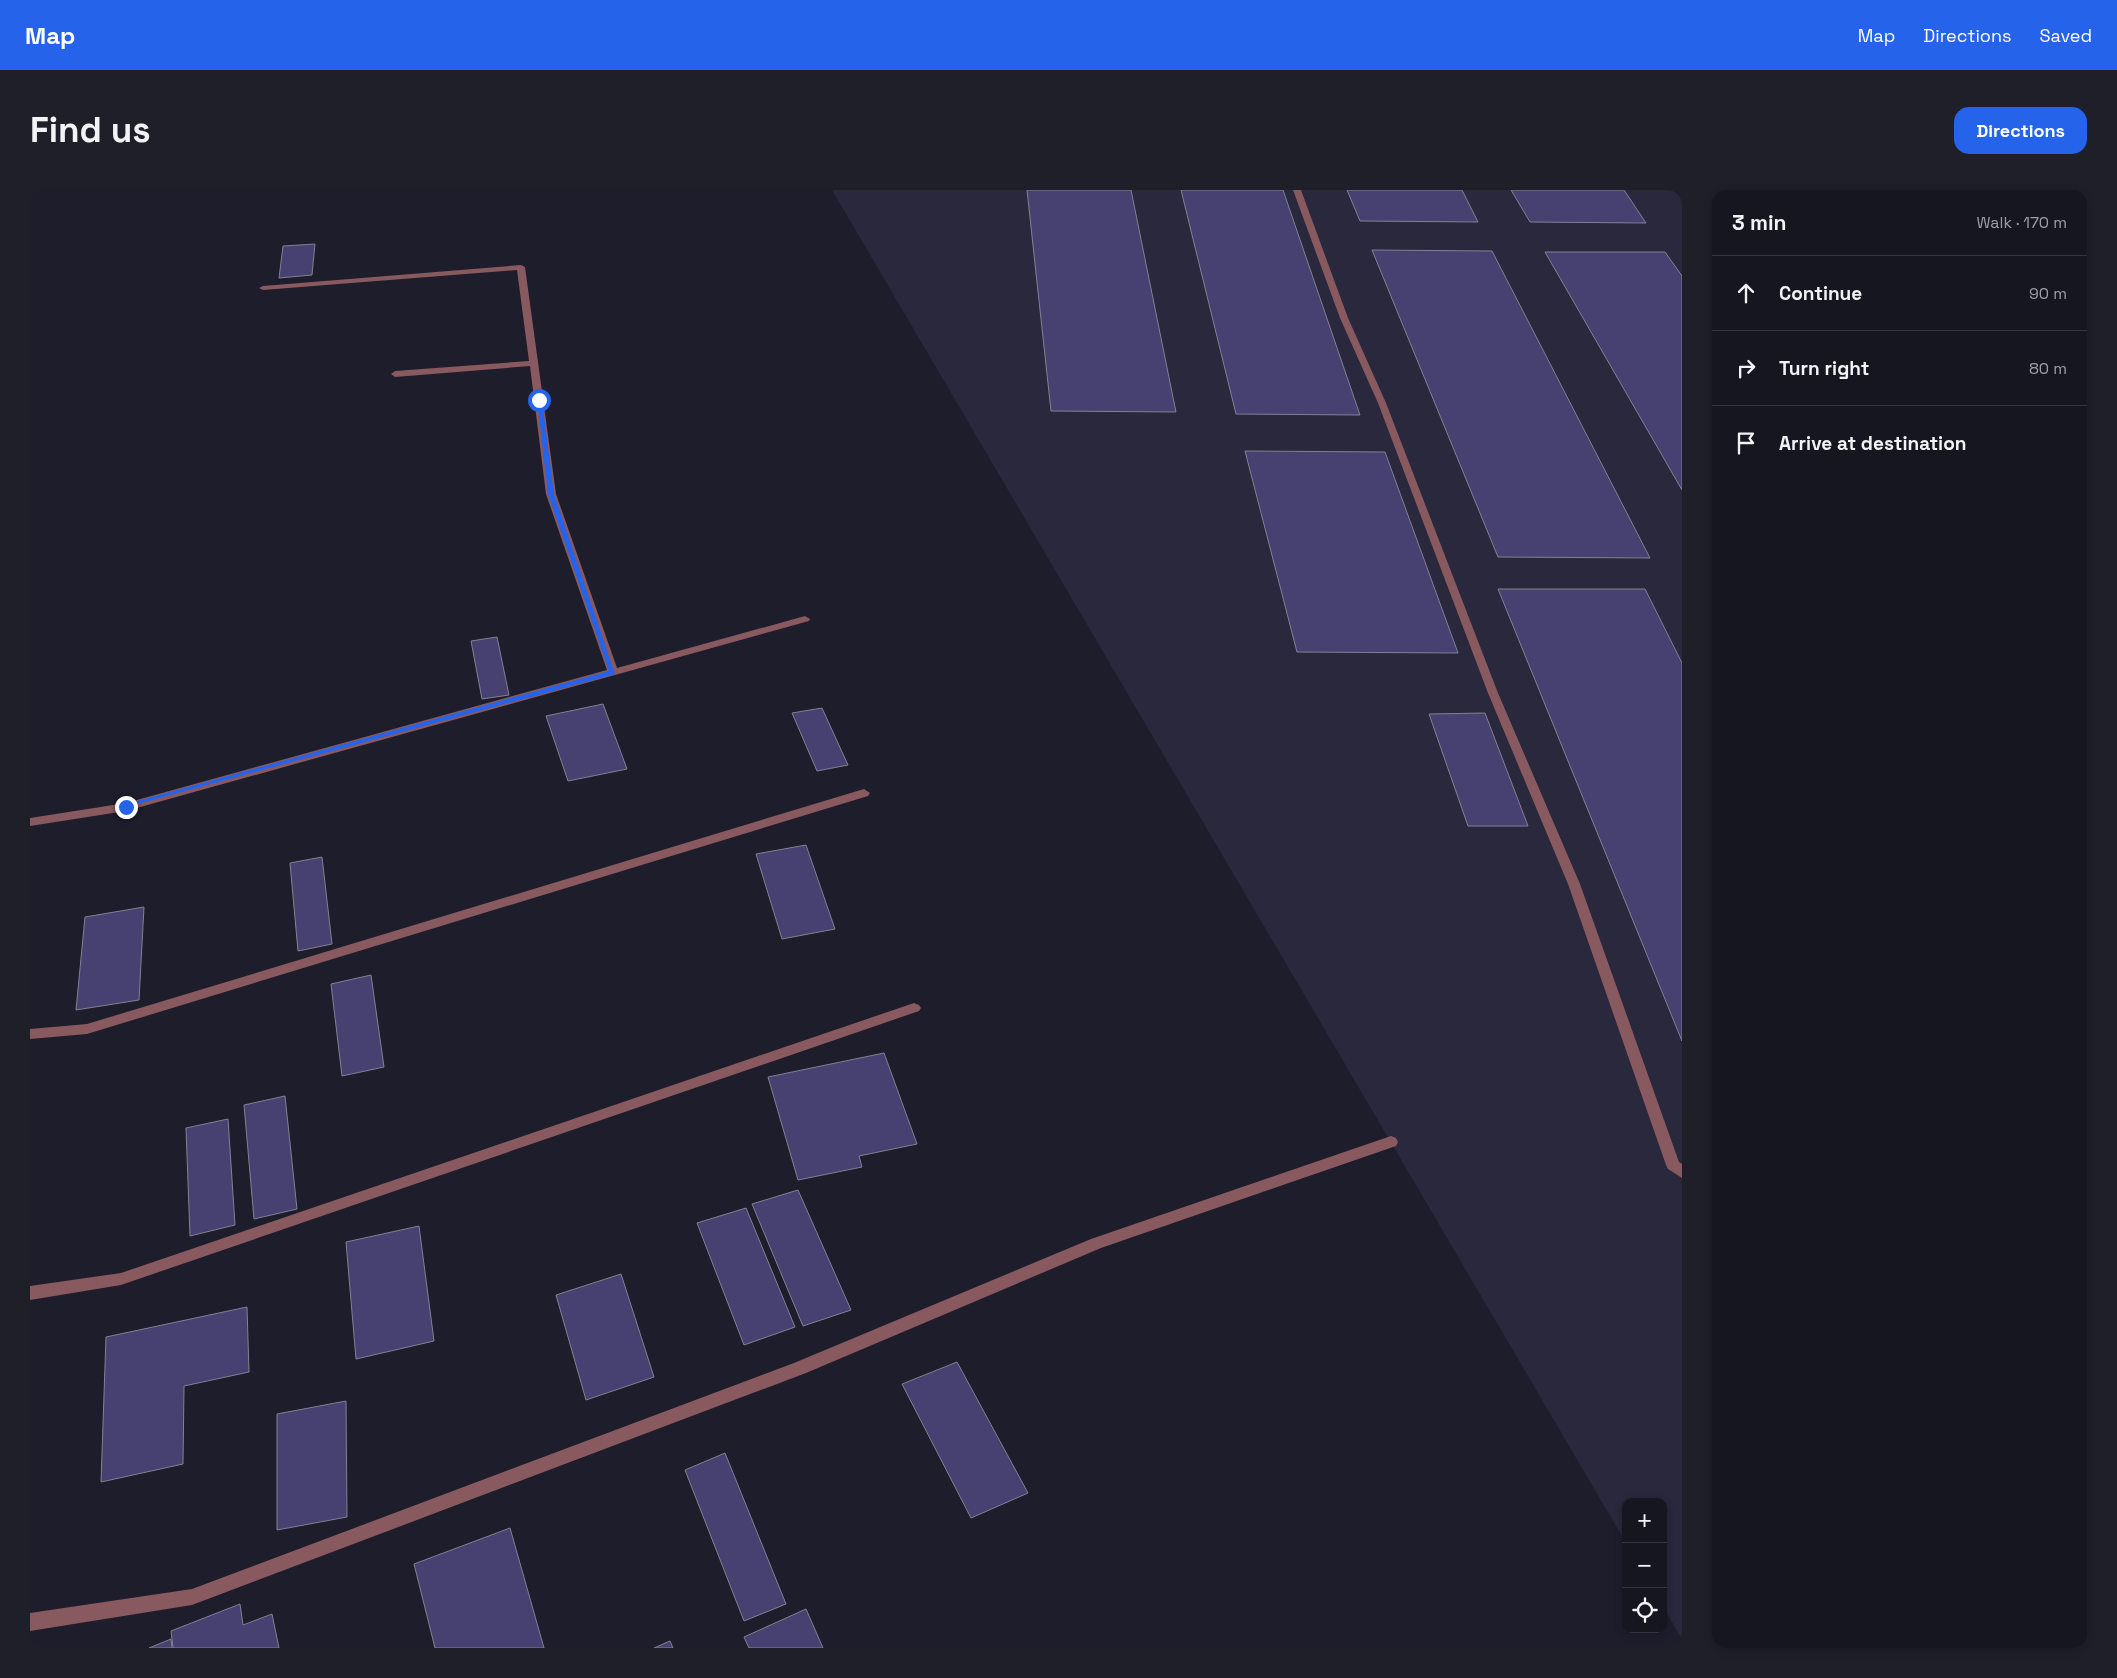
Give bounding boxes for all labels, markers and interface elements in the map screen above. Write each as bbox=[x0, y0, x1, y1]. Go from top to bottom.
text: Map bbox=[25, 20, 75, 51]
text: Map bbox=[1858, 24, 1895, 47]
text: Directions bbox=[1923, 24, 2012, 47]
text: Saved bbox=[2040, 24, 2092, 47]
button: Directions bbox=[1954, 107, 2087, 154]
text: Find us bbox=[30, 108, 151, 152]
text: 3 min bbox=[1732, 209, 1787, 236]
text: Walk · 170 m bbox=[1977, 212, 2067, 233]
icon: ahead bbox=[1732, 279, 1760, 307]
text: Continue bbox=[1779, 281, 1862, 306]
text: 90 m bbox=[2029, 283, 2067, 304]
icon: right bbox=[1732, 354, 1760, 382]
text: Turn right bbox=[1779, 356, 1869, 381]
text: 80 m bbox=[2029, 358, 2067, 379]
route start bbox=[528, 389, 551, 412]
icon: arrive bbox=[1732, 429, 1760, 457]
text: Arrive at destination bbox=[1779, 431, 1967, 456]
route end bbox=[115, 796, 138, 819]
map controls bbox=[1622, 1498, 1667, 1633]
button: + bbox=[1622, 1498, 1667, 1543]
button: − bbox=[1622, 1543, 1667, 1588]
button: locate bbox=[1622, 1588, 1667, 1633]

